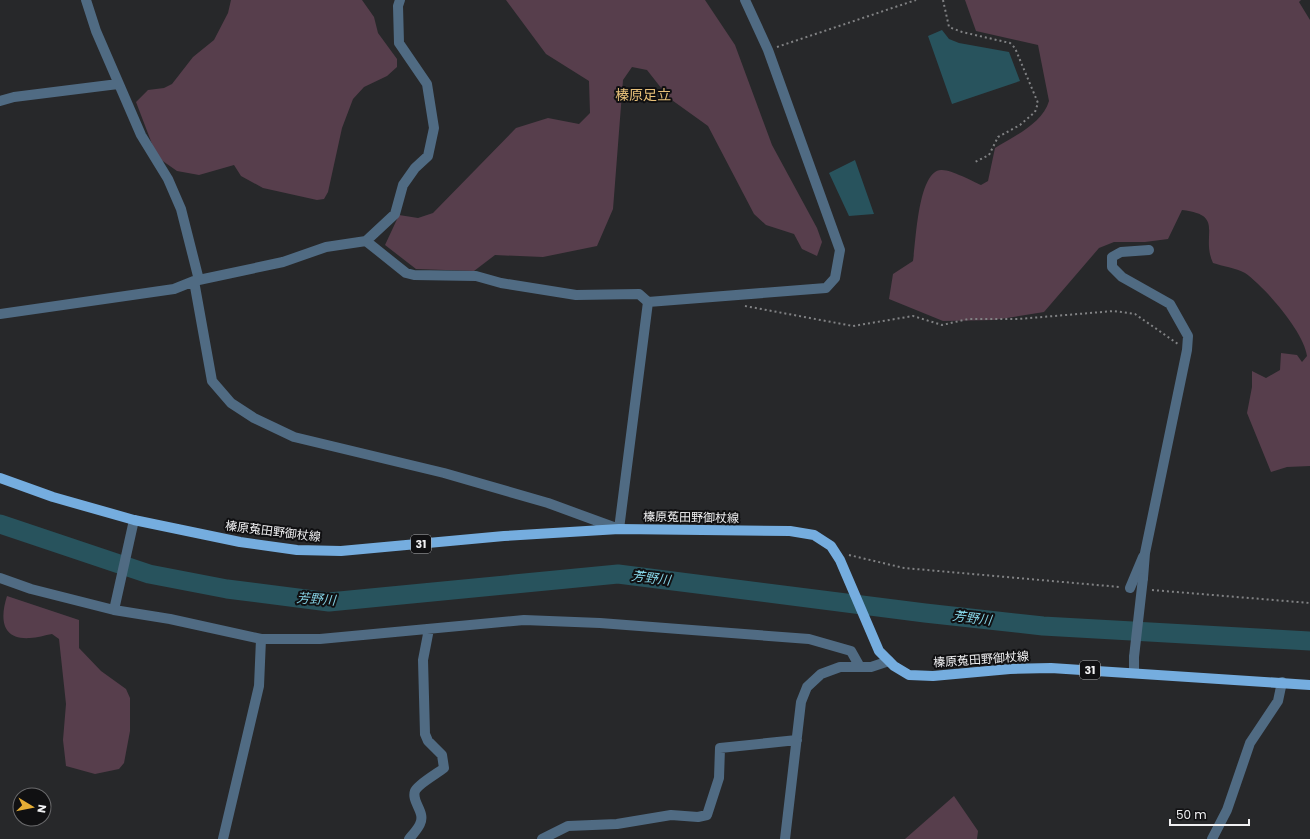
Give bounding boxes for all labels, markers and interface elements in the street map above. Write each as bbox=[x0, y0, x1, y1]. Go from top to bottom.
district label: 榛原足立 bbox=[615, 85, 671, 105]
street label: 榛原菟田野御杖線 bbox=[643, 508, 739, 526]
street label: 榛原菟田野御杖線 bbox=[224, 517, 322, 545]
road number: 31 bbox=[411, 535, 431, 553]
water label: 芳野川 bbox=[630, 566, 673, 590]
water label: 芳野川 bbox=[296, 588, 338, 610]
water label: 芳野川 bbox=[951, 606, 994, 630]
street label: 榛原菟田野御杖線 bbox=[933, 647, 1029, 671]
road number: 31 bbox=[1080, 661, 1100, 679]
north arrow bbox=[12, 787, 52, 827]
scale bar bbox=[1170, 801, 1249, 827]
text: N bbox=[33, 803, 50, 814]
text: 50 m bbox=[1176, 806, 1207, 823]

